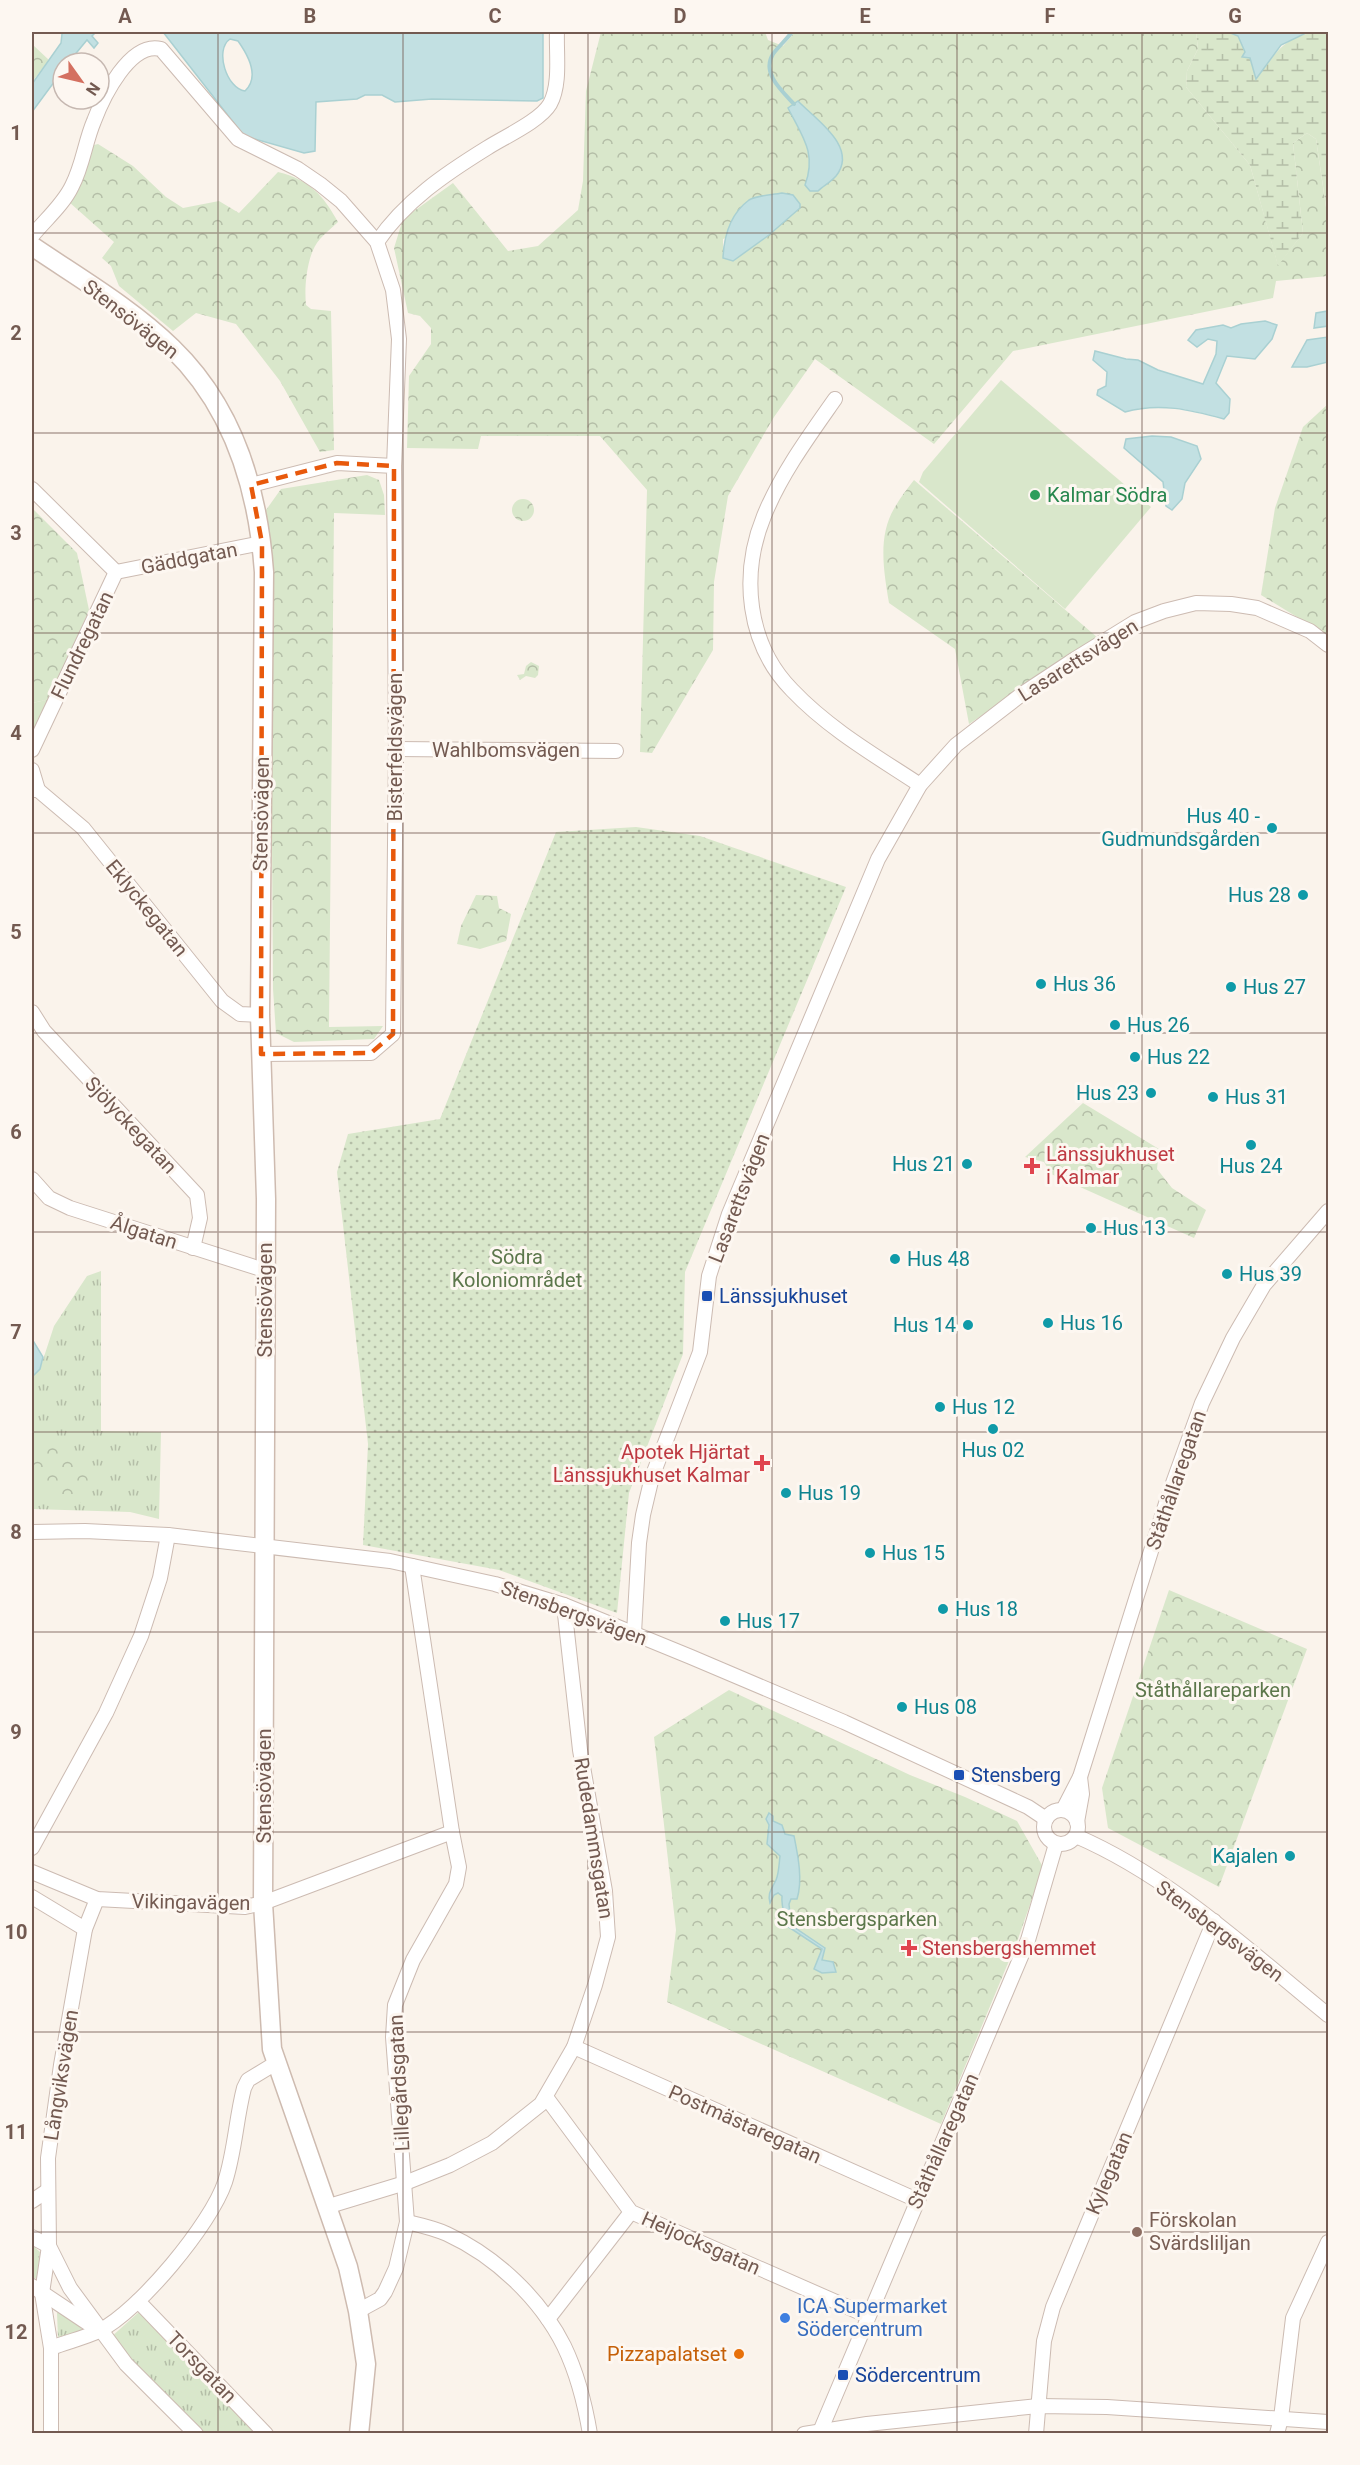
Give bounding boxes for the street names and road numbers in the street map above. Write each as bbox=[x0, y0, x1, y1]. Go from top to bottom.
street label: Stensövägen bbox=[78, 274, 184, 364]
street label: Gäddgatan bbox=[139, 537, 239, 579]
street label: Flundregatan bbox=[46, 587, 118, 703]
street label: Lasarettsvägen bbox=[1014, 614, 1142, 706]
street label: Bisterfeldsvägen bbox=[383, 673, 407, 821]
street label: Wahlbomsvägen bbox=[432, 738, 580, 762]
street label: Stensövägen bbox=[248, 756, 274, 872]
street label: Eklyckegatan bbox=[101, 855, 193, 961]
street label: Sjölyckegatan bbox=[80, 1072, 182, 1178]
street label: Lasarettsvägen bbox=[703, 1130, 775, 1266]
street label: Ålgatan bbox=[108, 1210, 180, 1254]
street label: Stensövägen bbox=[253, 1243, 277, 1357]
street label: Ståthållaregatan bbox=[1141, 1407, 1211, 1553]
street label: Stensbergsvägen bbox=[498, 1575, 650, 1651]
street label: Stensövägen bbox=[252, 1729, 276, 1843]
street label: Rudedammsgatan bbox=[569, 1755, 619, 1921]
street label: Stensbergsvägen bbox=[1151, 1875, 1289, 1987]
street label: Vikingavägen bbox=[131, 1889, 251, 1915]
street label: Långviksvägen bbox=[39, 2008, 83, 2142]
street label: Lillegårdsgatan bbox=[383, 2014, 415, 2152]
street label: Ståthållaregatan bbox=[902, 2069, 984, 2213]
street label: Postmästaregatan bbox=[665, 2080, 825, 2168]
street label: Kylegatan bbox=[1081, 2128, 1137, 2218]
street label: Heijocksgatan bbox=[638, 2206, 764, 2280]
street label: Torsgatan bbox=[162, 2326, 242, 2408]

